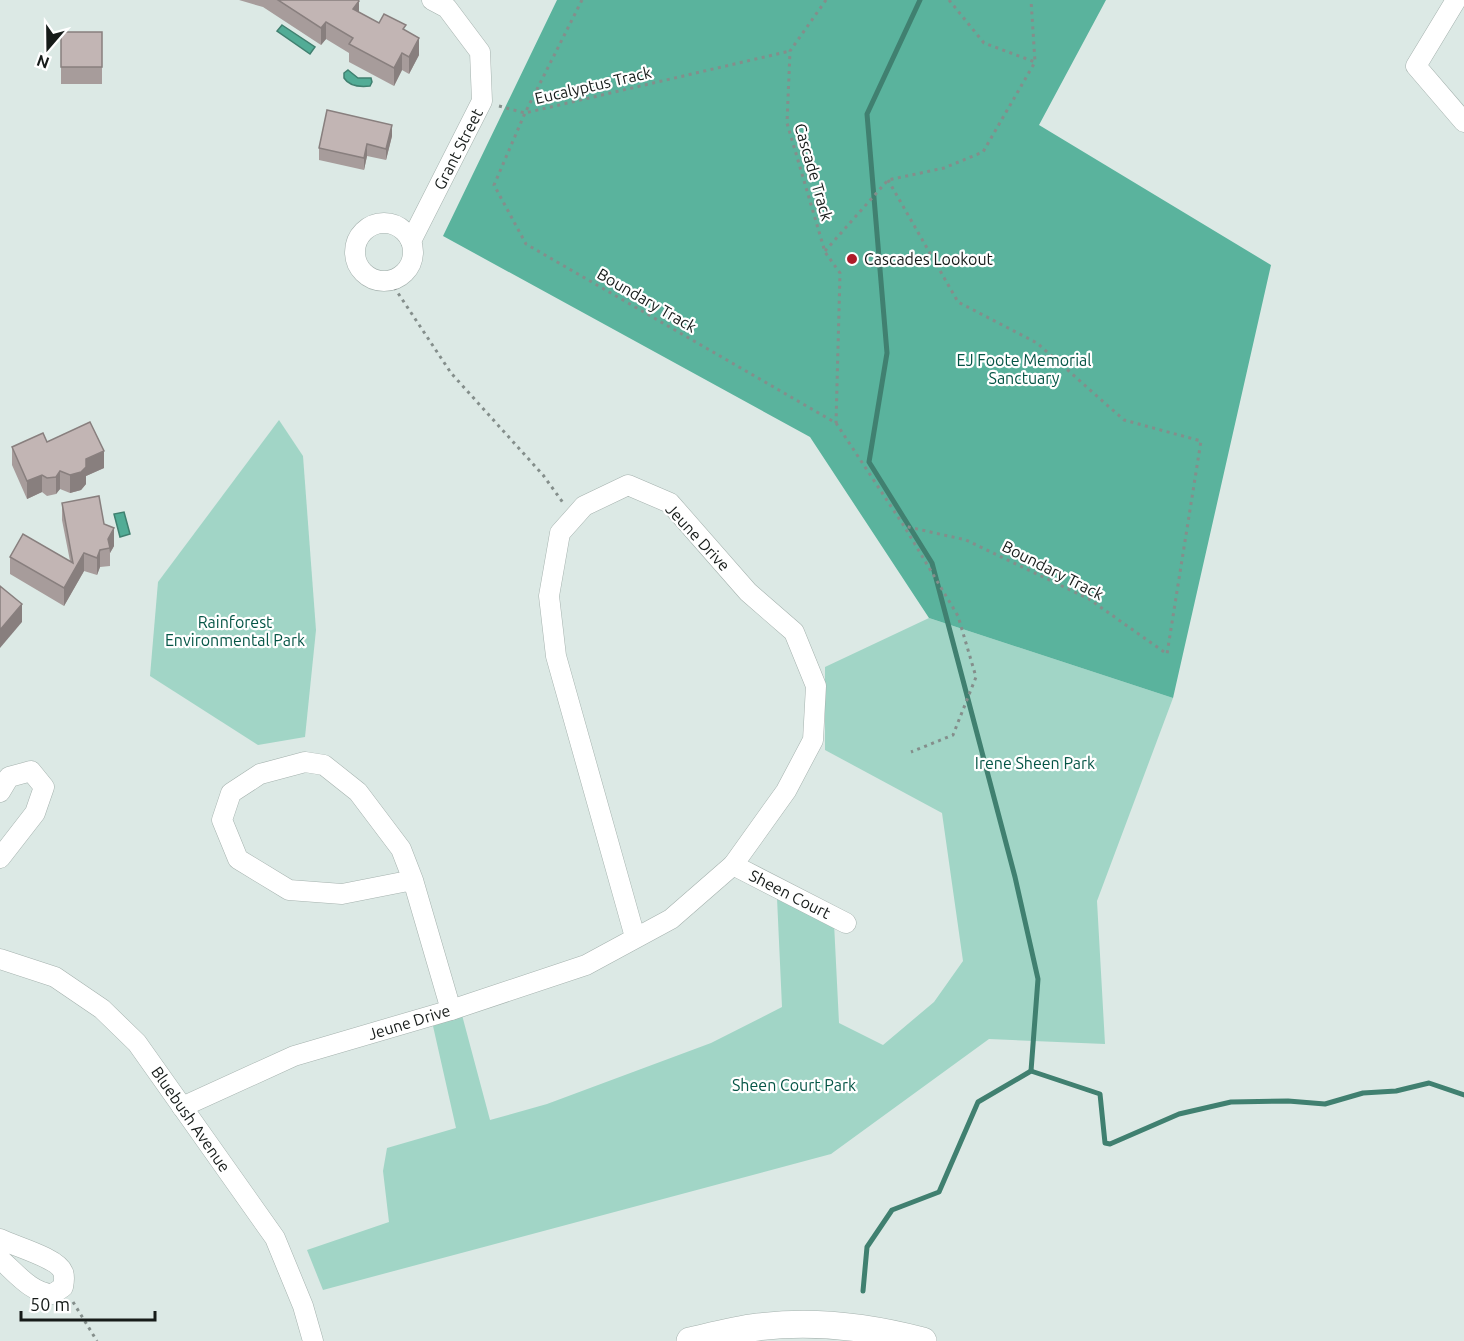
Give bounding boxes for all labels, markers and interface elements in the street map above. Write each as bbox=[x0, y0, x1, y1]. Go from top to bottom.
north arrow bbox=[18, 18, 78, 78]
text: N bbox=[34, 52, 52, 73]
street label: Eucalyptus Track bbox=[533, 63, 653, 107]
street label: Grant Street bbox=[430, 105, 486, 193]
street label: Cascade Track bbox=[791, 121, 837, 223]
place label: Cascades Lookout bbox=[864, 250, 994, 268]
marker: Cascades Lookout bbox=[845, 252, 859, 266]
street label: Boundary Track bbox=[594, 264, 700, 336]
park label: EJ Foote Memorial Sanctuary bbox=[957, 351, 1091, 387]
street label: Jeune Drive bbox=[662, 500, 734, 574]
street label: Boundary Track bbox=[999, 537, 1107, 603]
park label: Rainforest Environmental Park bbox=[165, 613, 305, 649]
park label: Irene Sheen Park bbox=[975, 754, 1095, 772]
street label: Sheen Court bbox=[746, 866, 834, 922]
street label: Jeune Drive bbox=[366, 1001, 452, 1043]
street label: Bluebush Avenue bbox=[148, 1063, 234, 1175]
park label: Sheen Court Park bbox=[732, 1076, 856, 1094]
scale bar bbox=[21, 1284, 154, 1322]
text: 50 m bbox=[30, 1294, 70, 1314]

